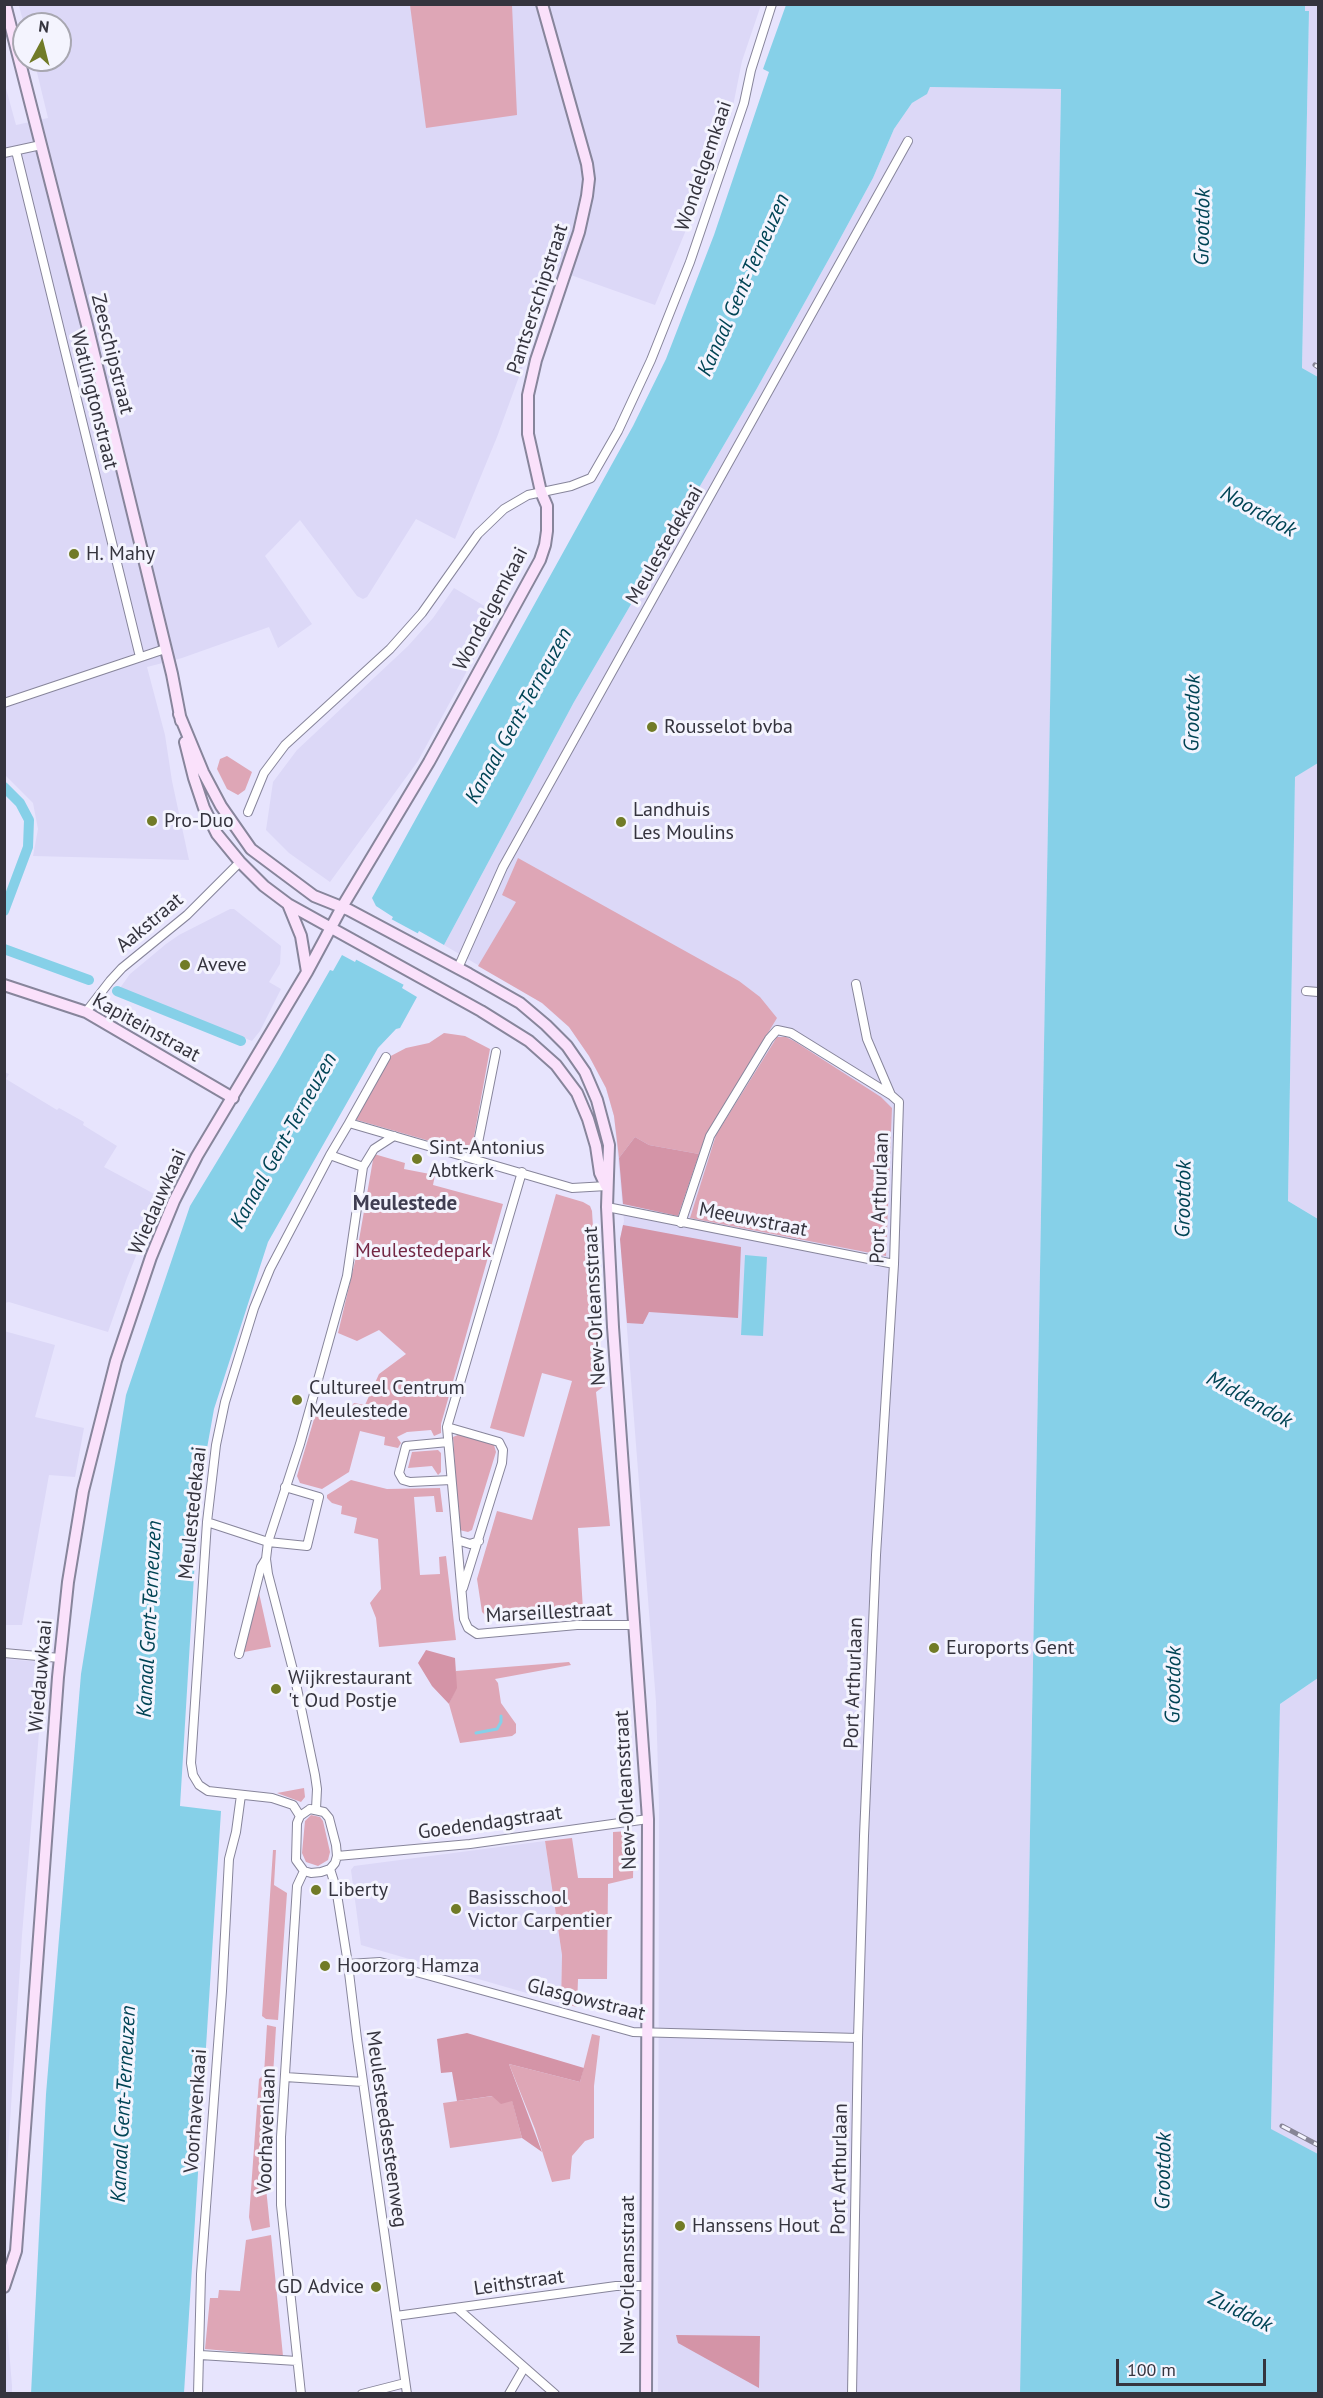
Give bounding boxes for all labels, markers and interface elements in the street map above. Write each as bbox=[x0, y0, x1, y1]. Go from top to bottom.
north arrow bbox=[12, 12, 72, 72]
text: N bbox=[38, 16, 50, 37]
street label: Wondelgemkaai bbox=[671, 98, 737, 234]
water label: Grootdok bbox=[1190, 188, 1216, 266]
water label: Kanaal Gent-Terneuzen bbox=[692, 190, 796, 380]
street label: Pantserschipstraat bbox=[502, 221, 574, 377]
street label: Zeeschipstraat bbox=[85, 291, 139, 417]
street label: Watlingtonstraat bbox=[65, 328, 123, 472]
street label: Meulestedekaai bbox=[621, 481, 709, 609]
water label: Noorddok bbox=[1216, 481, 1300, 543]
place label: H. Mahy bbox=[86, 542, 155, 566]
street label: Wondelgemkaai bbox=[448, 543, 534, 675]
marker: H. Mahy bbox=[67, 547, 81, 561]
water label: Kanaal Gent-Terneuzen bbox=[460, 624, 578, 808]
water label: Grootdok bbox=[1180, 674, 1206, 752]
place label: Rousselot bvba bbox=[664, 715, 793, 739]
marker: Rousselot bvba bbox=[645, 720, 659, 734]
place label: Landhuis Les Moulins bbox=[633, 798, 734, 845]
place label: Pro-Duo bbox=[164, 809, 234, 833]
marker: Pro-Duo bbox=[145, 814, 159, 828]
marker: Landhuis Les Moulins bbox=[614, 815, 628, 829]
street label: Aakstraat bbox=[112, 888, 188, 958]
place label: Aveve bbox=[197, 953, 247, 977]
marker: Aveve bbox=[178, 958, 192, 972]
street label: Kapiteinstraat bbox=[88, 989, 204, 1067]
water label: Kanaal Gent-Terneuzen bbox=[225, 1049, 343, 1233]
street label: Port Arthurlaan bbox=[866, 1132, 894, 1264]
place label: Sint-Antonius Abtkerk bbox=[429, 1136, 545, 1183]
street label: Wiedauwkaai bbox=[124, 1145, 192, 1259]
marker: Sint-Antonius Abtkerk bbox=[410, 1152, 424, 1166]
water label: Grootdok bbox=[1171, 1160, 1197, 1238]
district label: Meulestede bbox=[353, 1191, 457, 1217]
street label: Meeuwstraat bbox=[697, 1198, 809, 1242]
street label: New-Orleansstraat bbox=[579, 1226, 611, 1386]
park label: Meulestedepark bbox=[355, 1239, 491, 1263]
water label: Middendok bbox=[1202, 1366, 1296, 1434]
place label: Cultureel Centrum Meulestede bbox=[309, 1376, 465, 1423]
marker: Cultureel Centrum Meulestede bbox=[290, 1393, 304, 1407]
street label: Meulestedekaai bbox=[174, 1445, 212, 1581]
water label: Kanaal Gent-Terneuzen bbox=[132, 1520, 168, 1718]
street label: Marseillestraat bbox=[485, 1598, 613, 1628]
street label: Port Arthurlaan bbox=[840, 1617, 868, 1749]
street label: Wiedauwkaai bbox=[24, 1619, 58, 1733]
place label: Euroports Gent bbox=[946, 1636, 1075, 1660]
marker: Euroports Gent bbox=[927, 1641, 941, 1655]
water label: Grootdok bbox=[1161, 1646, 1187, 1724]
place label: Wijkrestaurant 't Oud Postje bbox=[288, 1666, 412, 1713]
marker: Wijkrestaurant 't Oud Postje bbox=[269, 1682, 283, 1696]
street label: New-Orleansstraat bbox=[610, 1710, 642, 1870]
street label: Goedendagstraat bbox=[417, 1801, 563, 1845]
place label: Liberty bbox=[328, 1878, 388, 1902]
marker: Liberty bbox=[309, 1883, 323, 1897]
place label: Basisschool Victor Carpentier bbox=[468, 1886, 612, 1933]
marker: Basisschool Victor Carpentier bbox=[449, 1902, 463, 1916]
place label: Hoorzorg Hamza bbox=[337, 1954, 479, 1978]
marker: Hoorzorg Hamza bbox=[318, 1959, 332, 1973]
street label: Glasgowstraat bbox=[524, 1974, 648, 2026]
water label: Kanaal Gent-Terneuzen bbox=[106, 2005, 142, 2203]
street label: Meulesteedsesteenweg bbox=[360, 2029, 412, 2229]
street label: Voorhavenkaai bbox=[180, 2048, 212, 2174]
street label: Voorhavenlaan bbox=[253, 2067, 281, 2195]
street label: Port Arthurlaan bbox=[827, 2103, 853, 2235]
water label: Grootdok bbox=[1151, 2132, 1177, 2210]
street label: New-Orleansstraat bbox=[616, 2195, 640, 2355]
place label: Hanssens Hout bbox=[692, 2214, 820, 2238]
marker: Hanssens Hout bbox=[673, 2219, 687, 2233]
street label: Leithstraat bbox=[472, 2265, 566, 2301]
place label: GD Advice bbox=[277, 2275, 364, 2299]
marker: GD Advice bbox=[369, 2280, 383, 2294]
water label: Zuiddok bbox=[1204, 2286, 1276, 2338]
scale bar bbox=[1119, 2347, 1269, 2385]
text: 100 m bbox=[1127, 2358, 1176, 2381]

